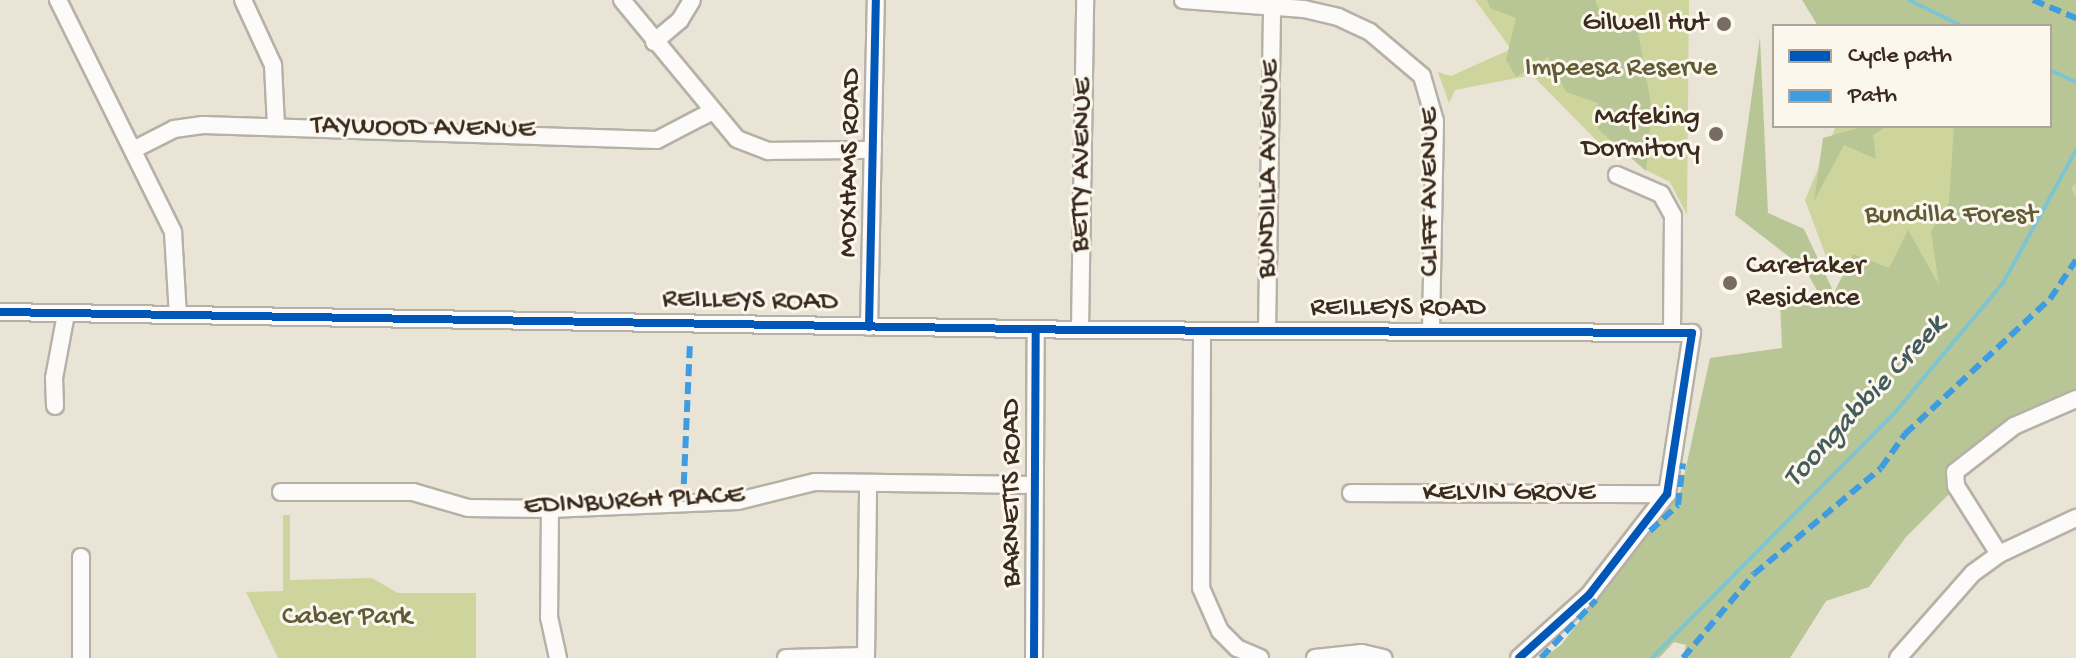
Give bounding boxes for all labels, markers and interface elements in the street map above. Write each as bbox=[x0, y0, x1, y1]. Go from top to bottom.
place label: Gilwell Hut bbox=[1582, 7, 1708, 41]
marker: Gilwell Hut bbox=[1715, 15, 1733, 33]
legend bbox=[1772, 24, 2052, 128]
text: Cycle path bbox=[1848, 42, 1952, 71]
park label: Impeesa Reserve bbox=[1525, 52, 1717, 86]
street label: BUNDILLA AVENUE bbox=[1251, 59, 1289, 279]
street label: MOXHAMS ROAD bbox=[833, 68, 869, 258]
street label: BETTY AVENUE bbox=[1065, 78, 1101, 252]
text: Path bbox=[1848, 82, 1897, 111]
place label: Mafeking Dormitory bbox=[1582, 101, 1700, 167]
street label: CLIFF AVENUE bbox=[1414, 108, 1448, 276]
street label: TAYWOOD AVENUE bbox=[311, 110, 535, 148]
marker: Mafeking Dormitory bbox=[1707, 125, 1725, 143]
park label: Bundilla Forest bbox=[1865, 199, 2037, 233]
place label: Caretaker Residence bbox=[1746, 250, 1865, 316]
marker: Caretaker Residence bbox=[1721, 274, 1739, 292]
street label: REILLEYS ROAD bbox=[662, 284, 838, 320]
street label: REILLEYS ROAD bbox=[1310, 292, 1486, 326]
water label: Toongabbie Creek bbox=[1777, 309, 1955, 497]
street label: BARNETTS ROAD bbox=[996, 399, 1030, 587]
street label: KELVIN GROVE bbox=[1423, 477, 1595, 511]
street label: EDINBURGH PLACE bbox=[523, 479, 745, 525]
park label: Caber Park bbox=[282, 601, 412, 635]

